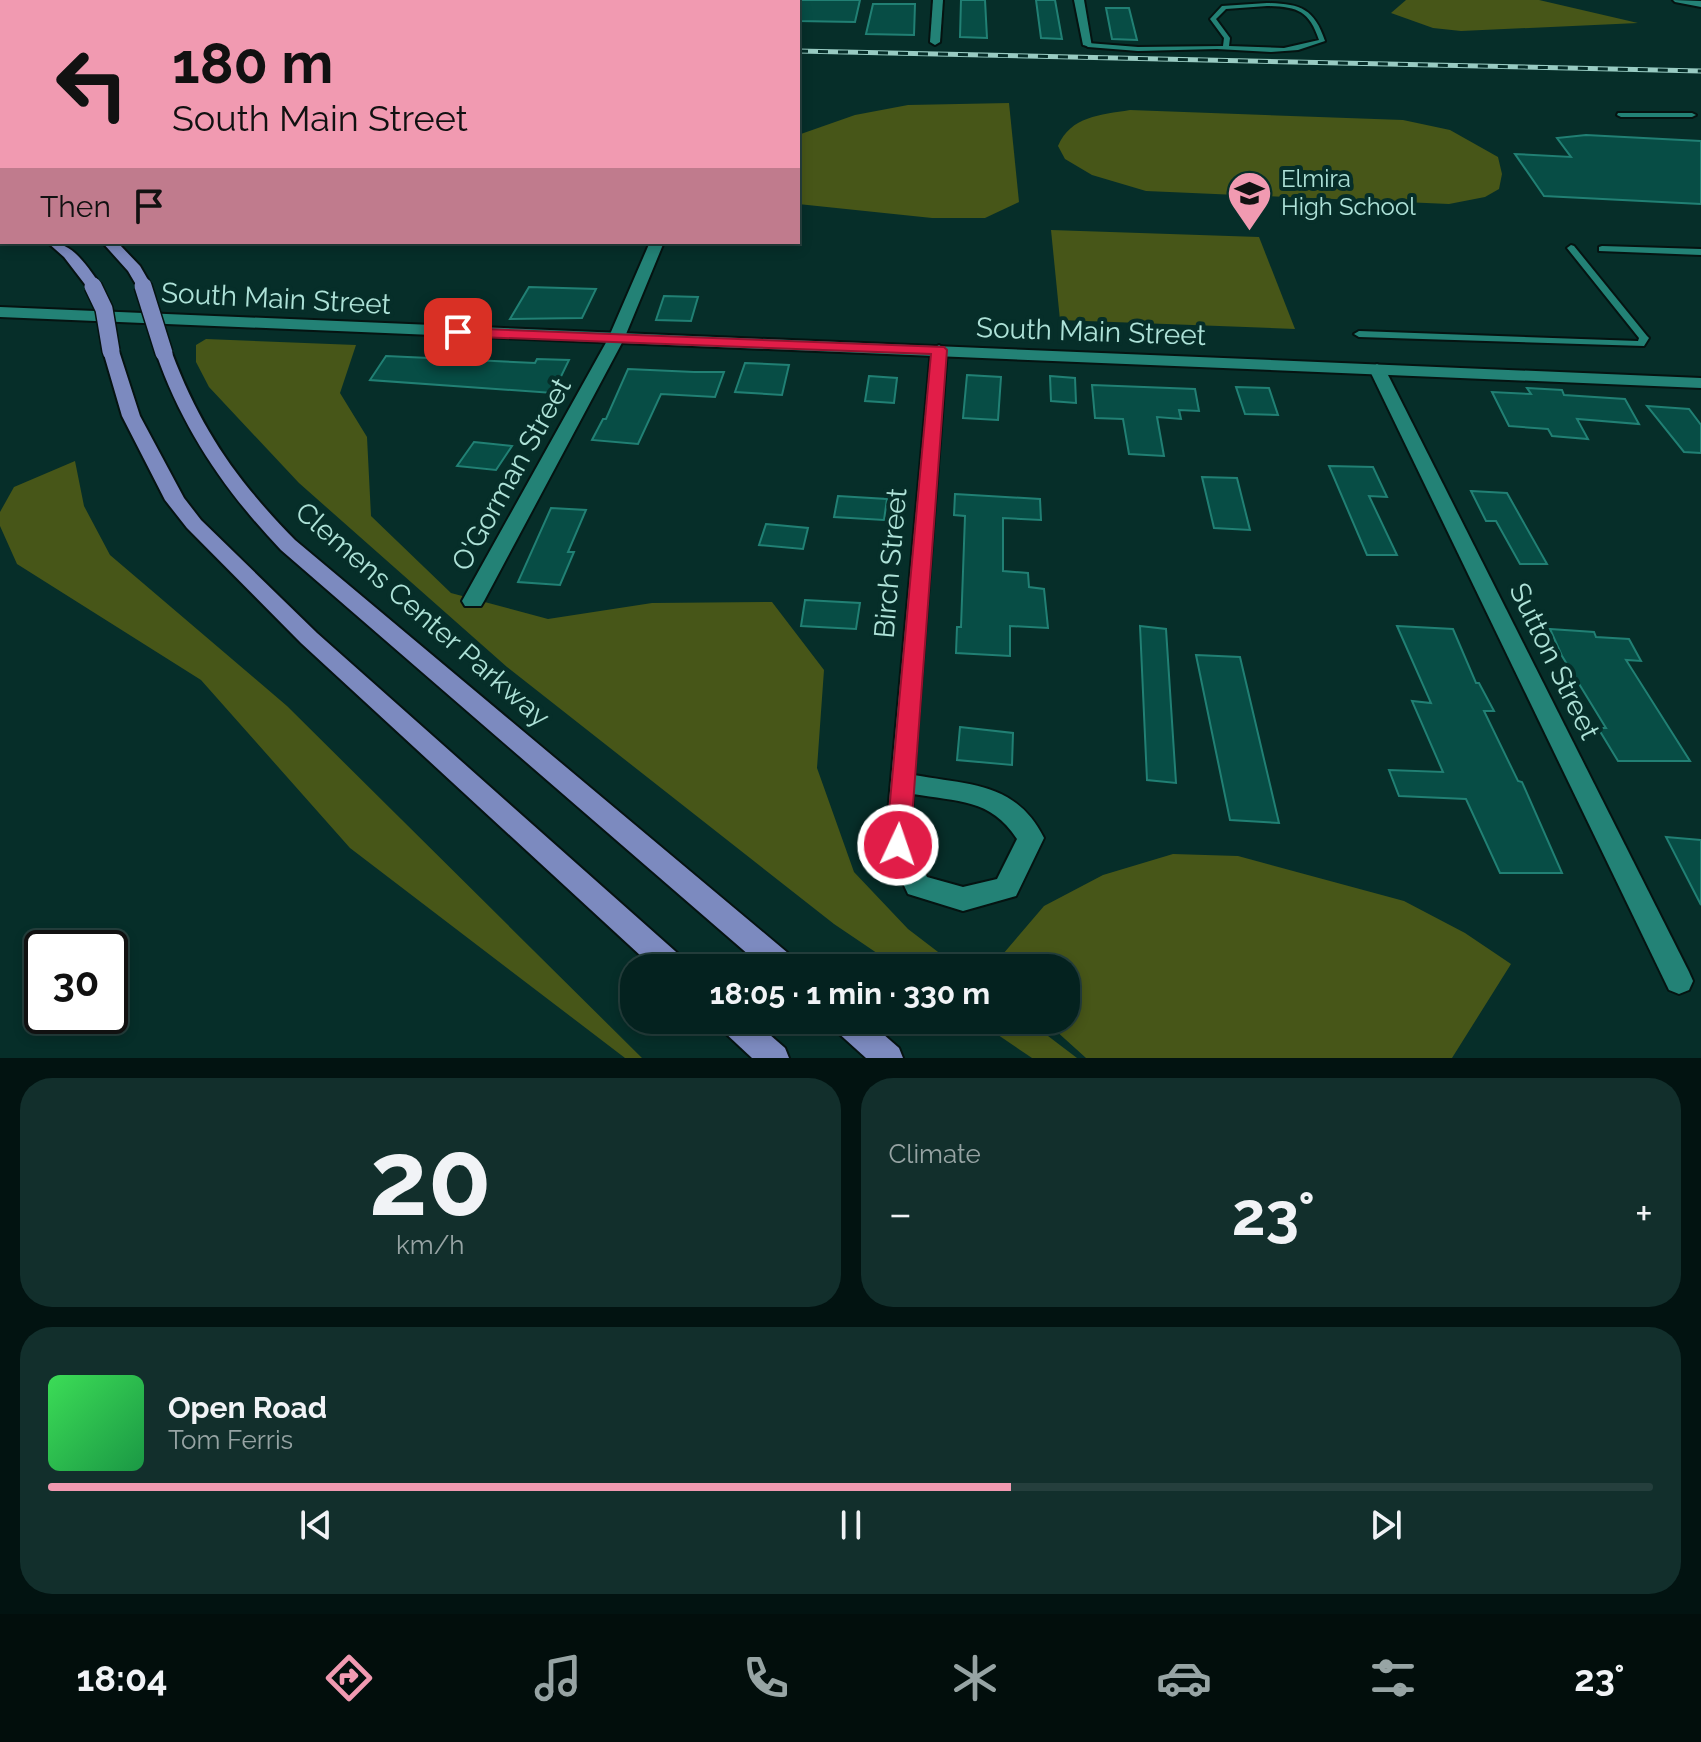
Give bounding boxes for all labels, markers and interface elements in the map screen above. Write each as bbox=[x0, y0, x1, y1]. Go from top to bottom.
text: 180 m bbox=[172, 30, 333, 96]
icon: left bbox=[40, 32, 144, 136]
text: South Main Street bbox=[172, 97, 468, 139]
place label: Elmira High School bbox=[1281, 164, 1416, 221]
school or university icon: Elmira High School bbox=[1226, 169, 1274, 232]
icon: arrive bbox=[127, 184, 171, 228]
text: Then bbox=[40, 189, 111, 224]
street label: South Main Street bbox=[160, 276, 392, 321]
pin bbox=[424, 298, 492, 366]
icon: arrive bbox=[436, 310, 480, 354]
street label: South Main Street bbox=[975, 311, 1207, 352]
street label: O'Gorman Street bbox=[445, 372, 578, 576]
street label: Birch Street bbox=[867, 486, 914, 639]
street label: Clemens Center Parkway bbox=[289, 495, 556, 734]
street label: Sutton Street bbox=[1502, 578, 1607, 745]
position arrow bbox=[856, 803, 940, 887]
speed limit sign: 30 bbox=[24, 930, 128, 1034]
text: 18:05 · 1 min · 330 m bbox=[710, 976, 990, 1011]
text: 20 bbox=[369, 1117, 492, 1239]
text: Climate bbox=[889, 1139, 981, 1169]
text: 23° bbox=[1232, 1179, 1315, 1249]
text: − bbox=[889, 1188, 912, 1239]
text: + bbox=[1635, 1188, 1653, 1239]
text: km/h bbox=[396, 1230, 465, 1260]
text: Open Road bbox=[168, 1390, 327, 1425]
text: Tom Ferris bbox=[168, 1425, 293, 1455]
icon: previous bbox=[294, 1503, 338, 1547]
icon: pause bbox=[829, 1503, 873, 1547]
icon: next bbox=[1364, 1503, 1408, 1547]
icon: directions bbox=[321, 1650, 377, 1706]
icon: music bbox=[530, 1650, 586, 1706]
icon: phone bbox=[738, 1650, 794, 1706]
icon: climate bbox=[947, 1650, 1003, 1706]
icon: car bbox=[1156, 1650, 1212, 1706]
icon: filters bbox=[1365, 1650, 1421, 1706]
text: 18:04 bbox=[76, 1657, 168, 1699]
text: 23° bbox=[1574, 1657, 1624, 1699]

